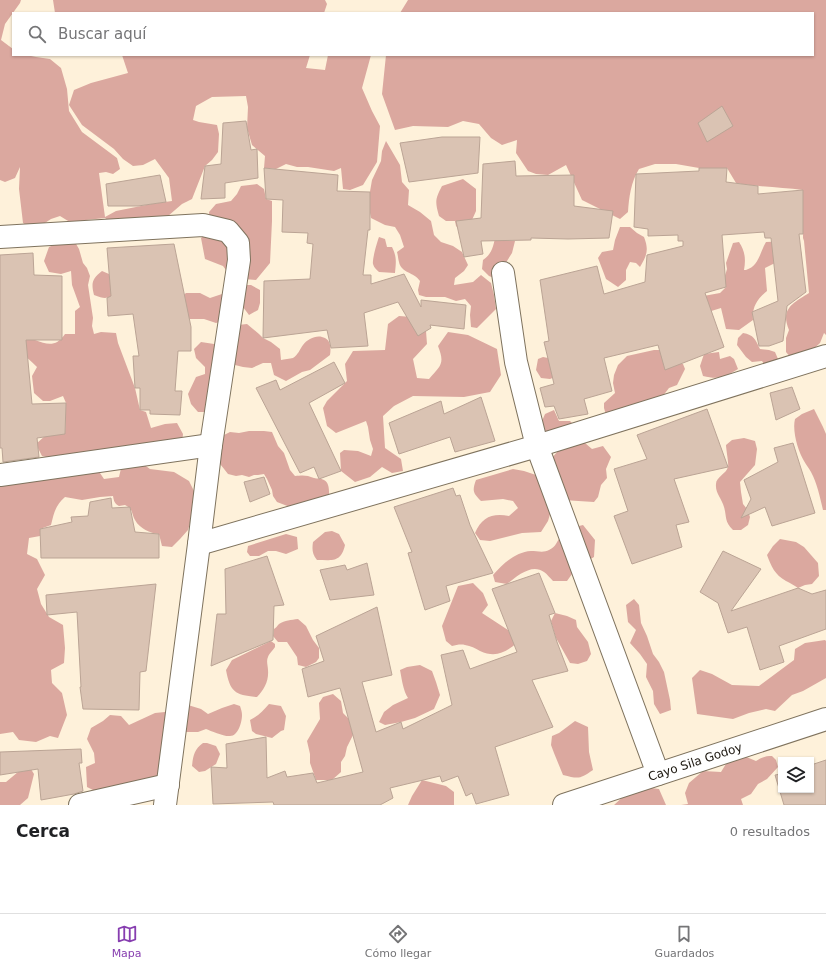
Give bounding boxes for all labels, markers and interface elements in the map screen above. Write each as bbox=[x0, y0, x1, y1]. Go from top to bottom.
search box bbox=[12, 12, 814, 56]
icon: search bbox=[26, 23, 48, 45]
text: Buscar aquí bbox=[58, 25, 146, 43]
street label: Cayo Sila Godoy bbox=[646, 740, 744, 784]
map controls bbox=[778, 757, 814, 793]
button: layers bbox=[778, 757, 814, 793]
text: Cerca bbox=[16, 821, 70, 841]
text: 0 resultados bbox=[730, 824, 810, 839]
tab: Mapa bbox=[112, 923, 142, 960]
tab: Cómo llegar bbox=[365, 923, 431, 960]
tab: Guardados bbox=[655, 923, 714, 960]

